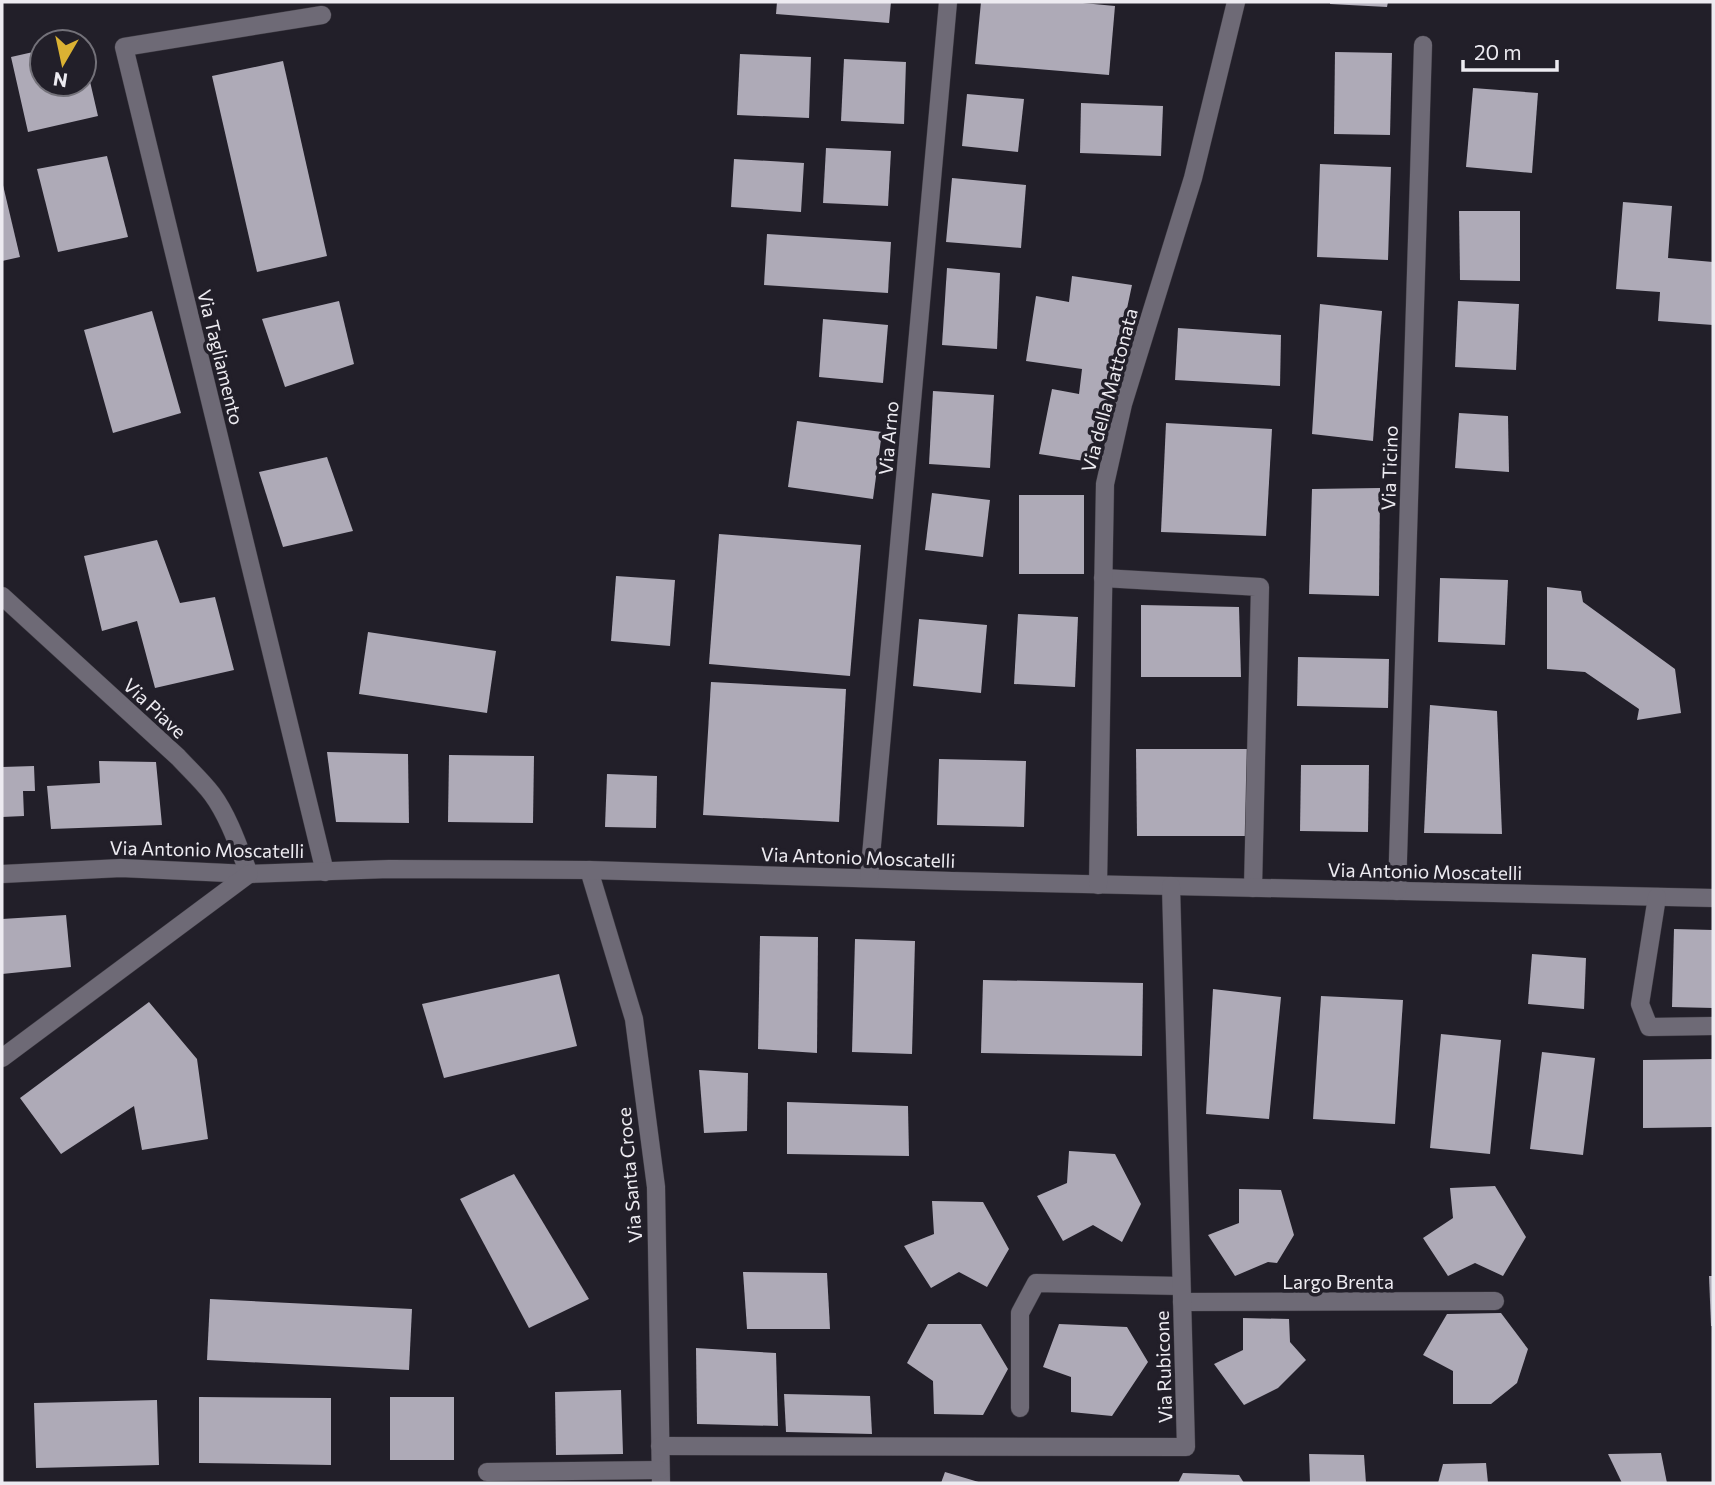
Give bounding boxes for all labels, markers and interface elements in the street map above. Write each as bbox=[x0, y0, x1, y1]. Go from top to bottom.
north arrow bbox=[28, 28, 98, 98]
scale bar bbox=[1463, 28, 1558, 72]
text: 20 m bbox=[1474, 39, 1522, 64]
text: N bbox=[51, 68, 69, 93]
street label: Via Tagliamento bbox=[193, 287, 249, 427]
street label: Via della Mattonata bbox=[1076, 305, 1142, 475]
street label: Via Arno bbox=[873, 400, 903, 476]
street label: Via Ticino bbox=[1376, 425, 1402, 511]
street label: Via Piave bbox=[119, 673, 191, 743]
street label: Via Antonio Moscatelli bbox=[109, 836, 305, 862]
street label: Via Antonio Moscatelli bbox=[760, 842, 956, 872]
street label: Via Antonio Moscatelli bbox=[1327, 858, 1523, 884]
street label: Via Santa Croce bbox=[612, 1106, 646, 1244]
street label: Largo Brenta bbox=[1282, 1270, 1394, 1293]
street label: Via Rubicone bbox=[1150, 1310, 1176, 1424]

